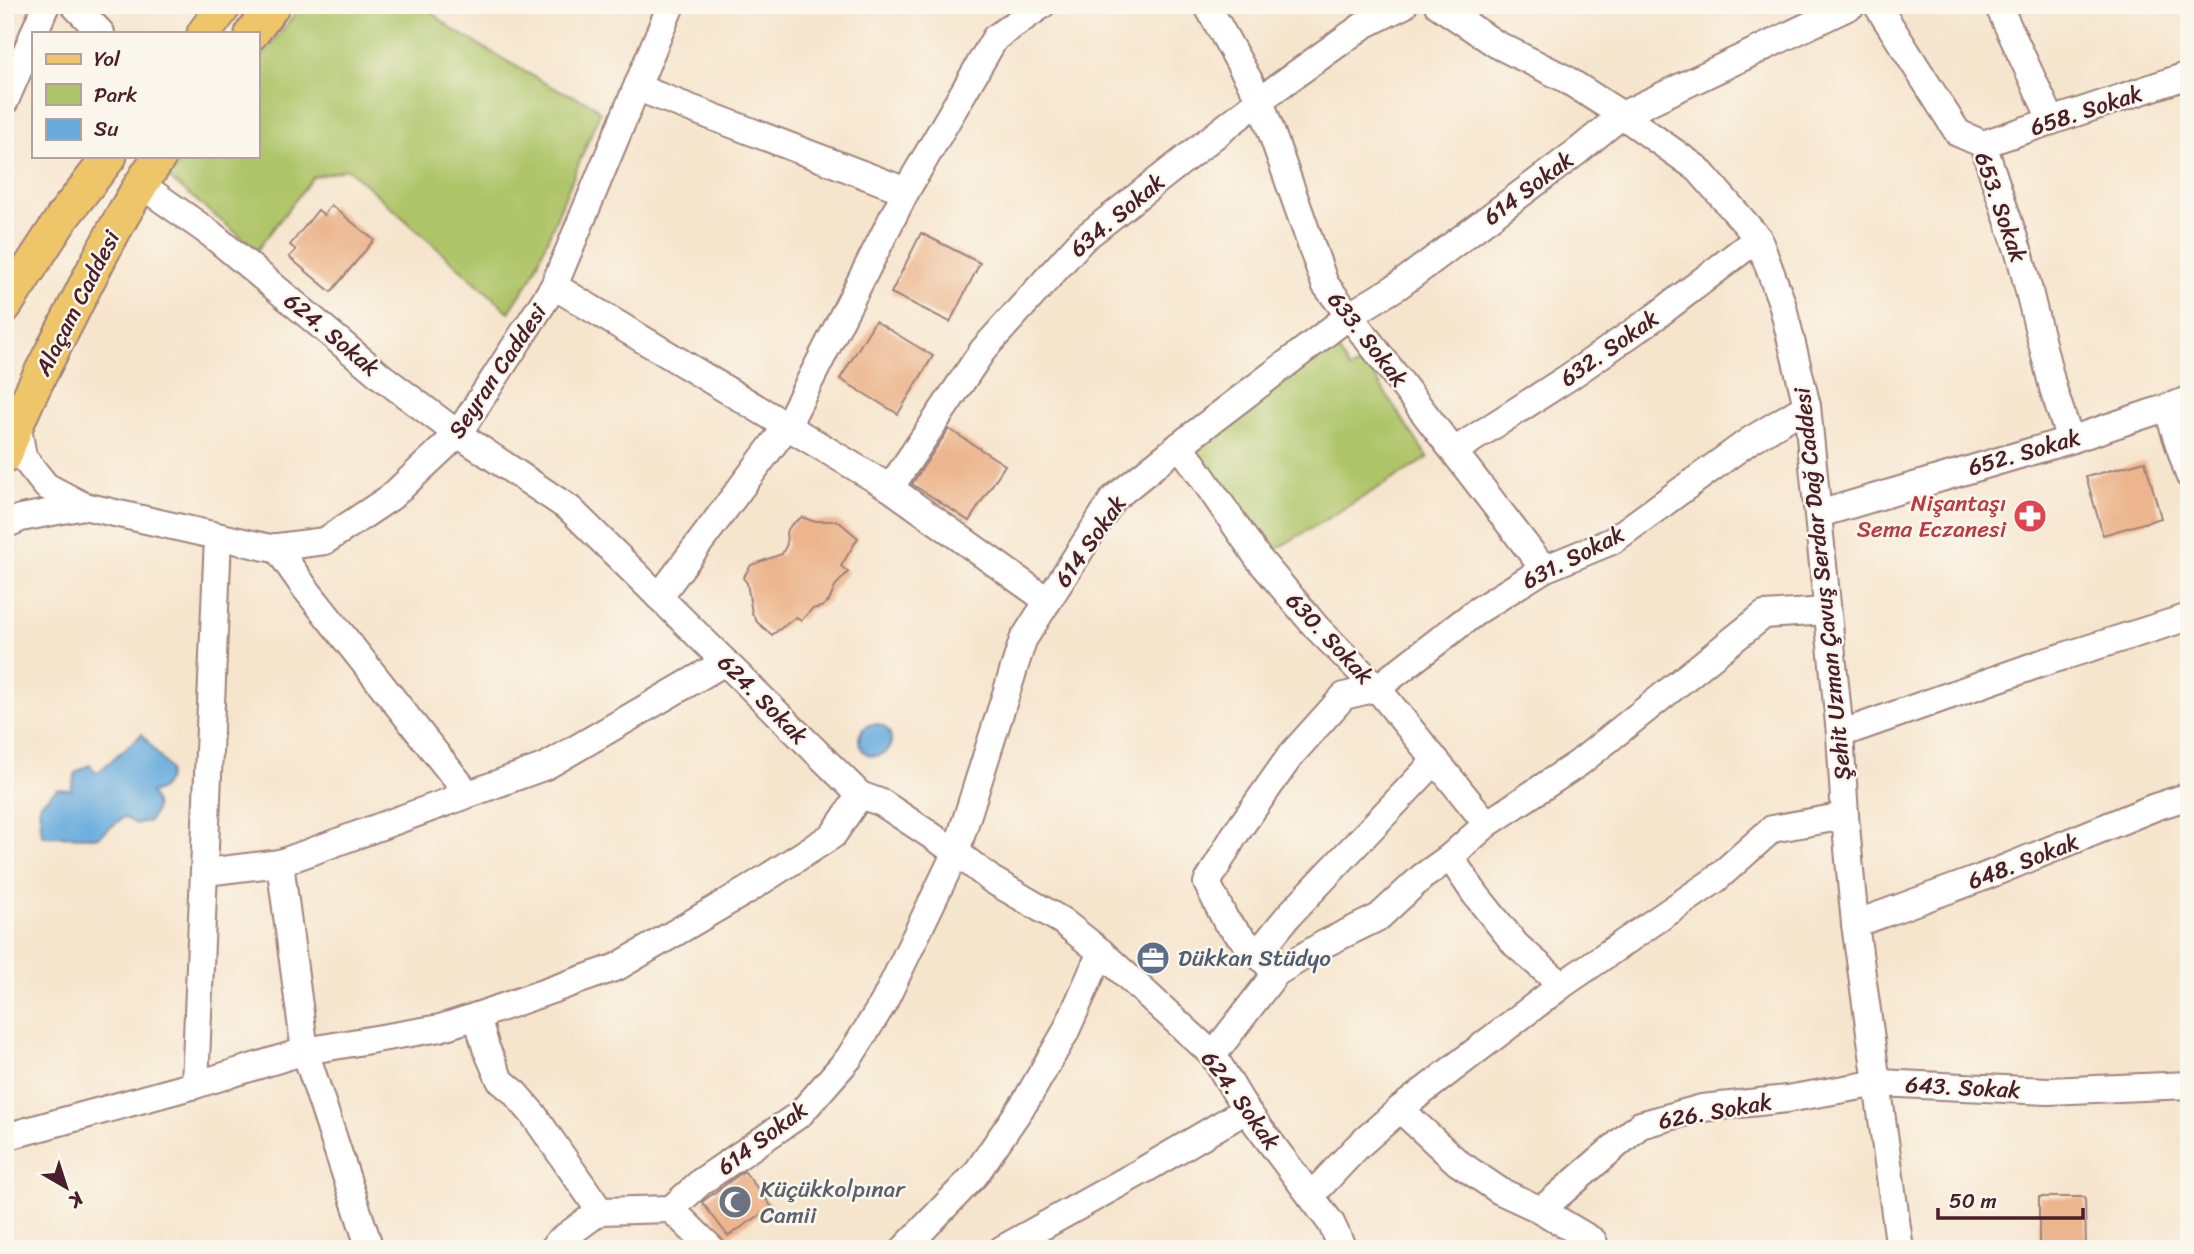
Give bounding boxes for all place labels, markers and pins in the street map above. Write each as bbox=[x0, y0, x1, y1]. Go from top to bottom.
place label: Nişantaşı Sema Eczanesi bbox=[1857, 483, 2007, 550]
pharmacy icon: Nişantaşı Sema Eczanesi bbox=[2011, 497, 2049, 535]
place label: Dükkan Stüdyo bbox=[1178, 938, 1331, 979]
office icon: Dükkan Stüdyo bbox=[1134, 939, 1172, 977]
place label: Küçükkolpınar Camii bbox=[760, 1169, 906, 1236]
mosque icon: Küçükkolpınar Camii bbox=[716, 1183, 754, 1221]

